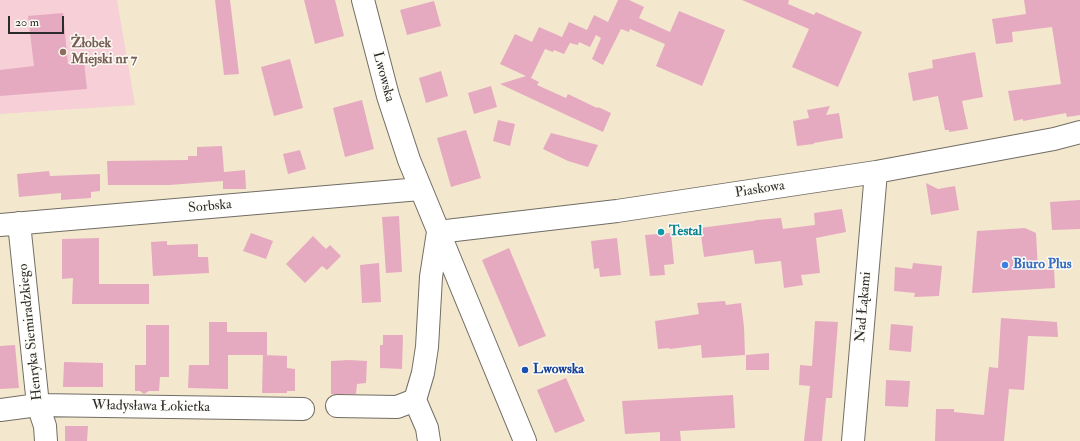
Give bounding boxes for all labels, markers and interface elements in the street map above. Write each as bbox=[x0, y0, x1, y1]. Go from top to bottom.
scale bar bbox=[10, 8, 66, 34]
text: 20 m bbox=[15, 15, 39, 30]
place label: Żłobek Miejski nr 7 bbox=[71, 36, 137, 68]
marker: Żłobek Miejski nr 7 bbox=[58, 47, 68, 57]
street label: Lwowska bbox=[368, 50, 398, 104]
street label: Piaskowa bbox=[734, 178, 786, 202]
street label: Sorbska bbox=[187, 197, 233, 217]
place label: Testal bbox=[669, 224, 702, 240]
marker: Testal bbox=[656, 227, 666, 237]
place label: Biuro Plus bbox=[1013, 257, 1072, 273]
marker: Biuro Plus bbox=[1000, 260, 1010, 270]
street label: Henryka Siemiradzkiego bbox=[15, 263, 47, 401]
street label: Nad Łąkami bbox=[853, 271, 875, 343]
place label: Lwowska bbox=[533, 362, 584, 378]
marker: Lwowska bbox=[520, 365, 530, 375]
street label: Władysława Łokietka bbox=[92, 398, 210, 416]

